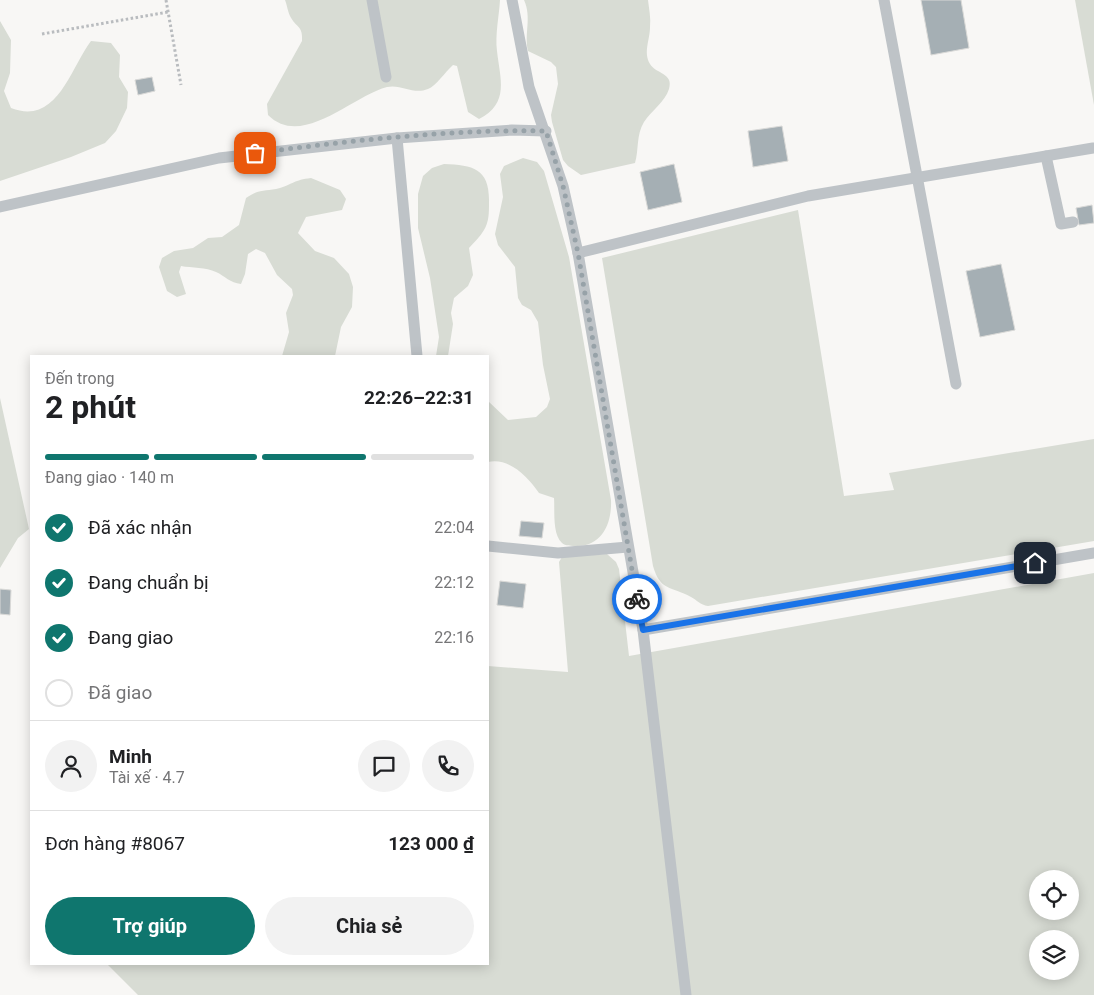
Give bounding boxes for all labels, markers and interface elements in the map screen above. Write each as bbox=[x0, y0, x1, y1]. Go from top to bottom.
pin bbox=[234, 132, 276, 174]
icon: bag bbox=[241, 139, 269, 167]
text: Đến trong bbox=[45, 369, 114, 388]
text: 22:26–22:31 bbox=[364, 386, 474, 409]
text: 2 phút bbox=[45, 388, 136, 426]
text: Đang giao · 140 m bbox=[45, 468, 174, 487]
icon: check bbox=[45, 514, 73, 542]
text: Đã xác nhận bbox=[88, 516, 192, 539]
text: 22:04 bbox=[434, 518, 474, 537]
pin bbox=[1014, 542, 1056, 584]
icon: home bbox=[1021, 549, 1049, 577]
icon: check bbox=[45, 569, 73, 597]
text: Đang chuẩn bị bbox=[88, 571, 209, 594]
text: 22:12 bbox=[434, 573, 474, 592]
courier bbox=[612, 574, 662, 624]
icon: bike bbox=[623, 585, 651, 613]
icon: check bbox=[45, 624, 73, 652]
text: Đang giao bbox=[88, 626, 173, 649]
text: 22:16 bbox=[434, 628, 474, 647]
text: Đã giao bbox=[88, 681, 152, 704]
button: person bbox=[45, 740, 97, 792]
button: chat bbox=[358, 740, 410, 792]
button: phone bbox=[422, 740, 474, 792]
text: Minh bbox=[109, 745, 152, 768]
text: Tài xế · 4.7 bbox=[109, 768, 185, 787]
text: Đơn hàng #8067 bbox=[45, 832, 185, 855]
text: 123 000 ₫ bbox=[388, 832, 474, 855]
map controls bbox=[1029, 870, 1079, 980]
button: locate bbox=[1029, 870, 1079, 920]
button: Trợ giúp bbox=[45, 897, 255, 955]
button: Chia sẻ bbox=[265, 897, 474, 955]
button: layers bbox=[1029, 930, 1079, 980]

